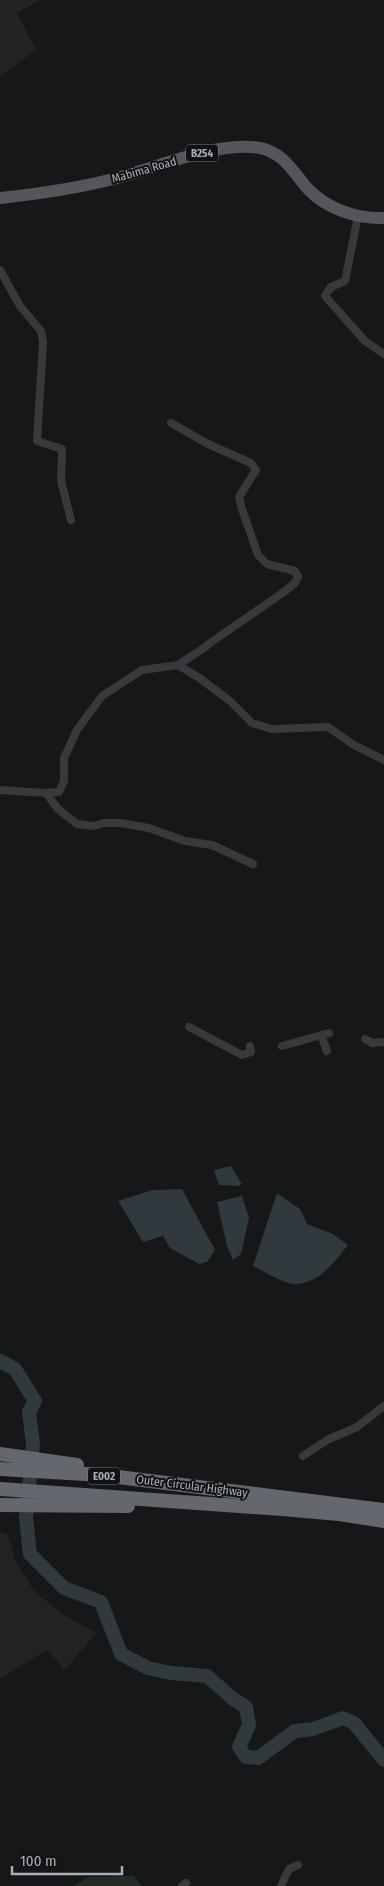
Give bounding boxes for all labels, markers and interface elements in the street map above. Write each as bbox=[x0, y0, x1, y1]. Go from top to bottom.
road number: B254 bbox=[186, 144, 218, 162]
street label: Mabima Road bbox=[110, 154, 178, 186]
road number: E002 bbox=[88, 1468, 120, 1484]
street label: Outer Circular Highway bbox=[136, 1472, 249, 1500]
scale bar bbox=[12, 1844, 122, 1876]
text: 100 m bbox=[20, 1852, 57, 1870]

